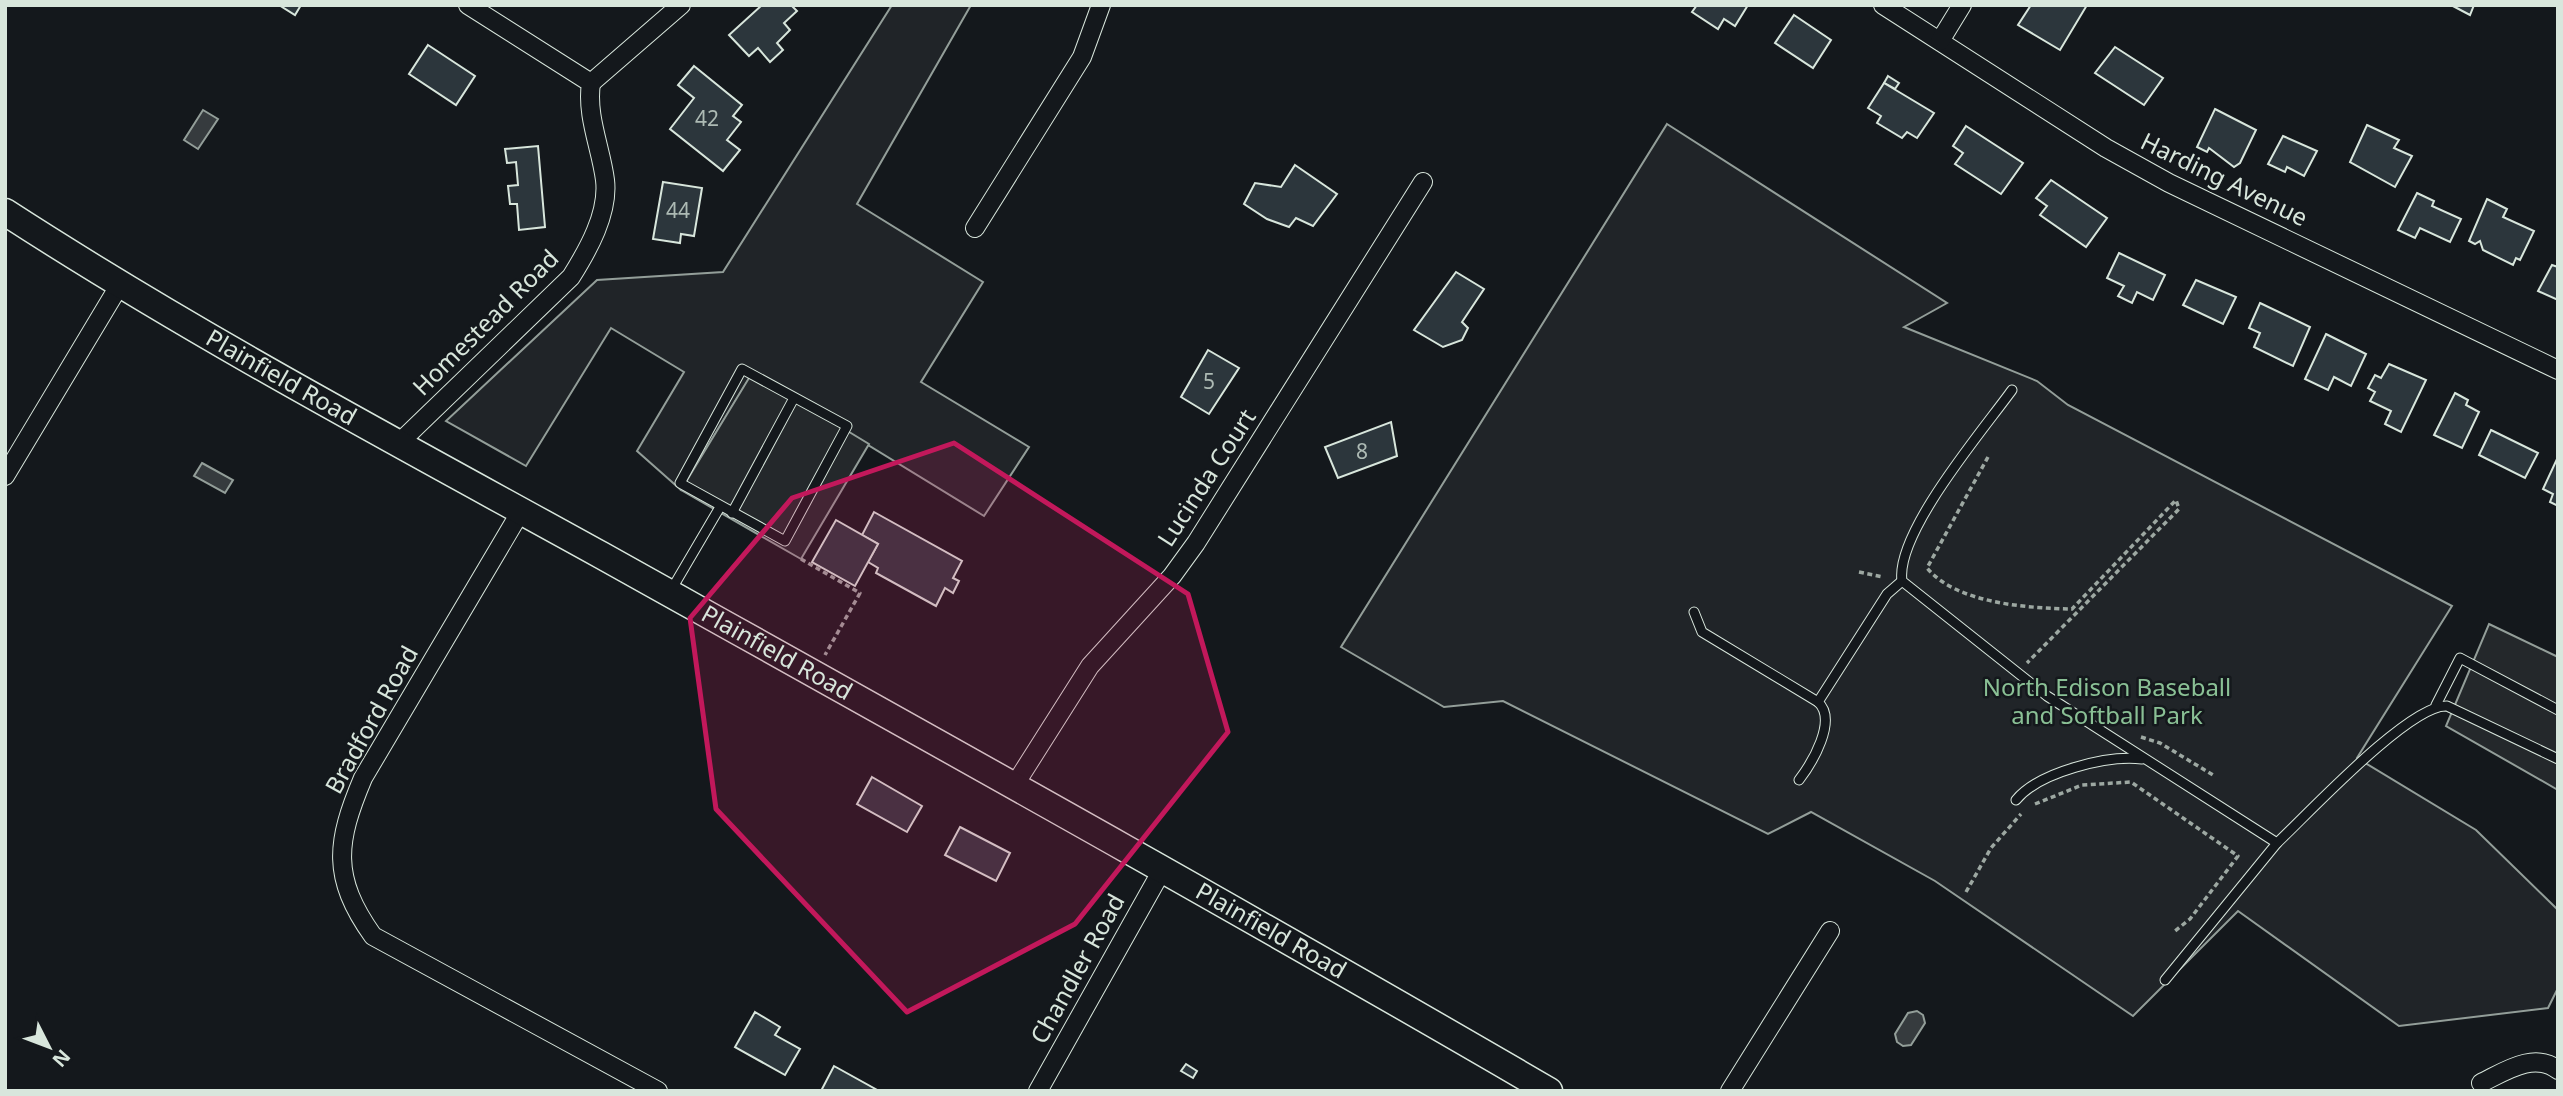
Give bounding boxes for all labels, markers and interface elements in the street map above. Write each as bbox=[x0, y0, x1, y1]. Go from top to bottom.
house number: 42 bbox=[695, 104, 719, 132]
street label: Harding Avenue bbox=[2136, 124, 2314, 233]
house number: 44 bbox=[666, 196, 690, 224]
street label: Homestead Road bbox=[405, 242, 565, 402]
street label: Plainfield Road bbox=[200, 321, 363, 432]
house number: 5 bbox=[1203, 367, 1215, 395]
street label: Lucinda Court bbox=[1149, 402, 1263, 552]
house number: 8 bbox=[1356, 437, 1368, 465]
street label: Plainfield Road bbox=[696, 596, 859, 707]
street label: Bradford Road bbox=[316, 639, 425, 799]
park label: North Edison Baseball and Softball Park bbox=[1983, 670, 2231, 731]
street label: Plainfield Road bbox=[1190, 874, 1353, 986]
street label: Chandler Road bbox=[1022, 887, 1132, 1049]
north arrow bbox=[14, 1012, 84, 1082]
text: N bbox=[47, 1044, 76, 1073]

